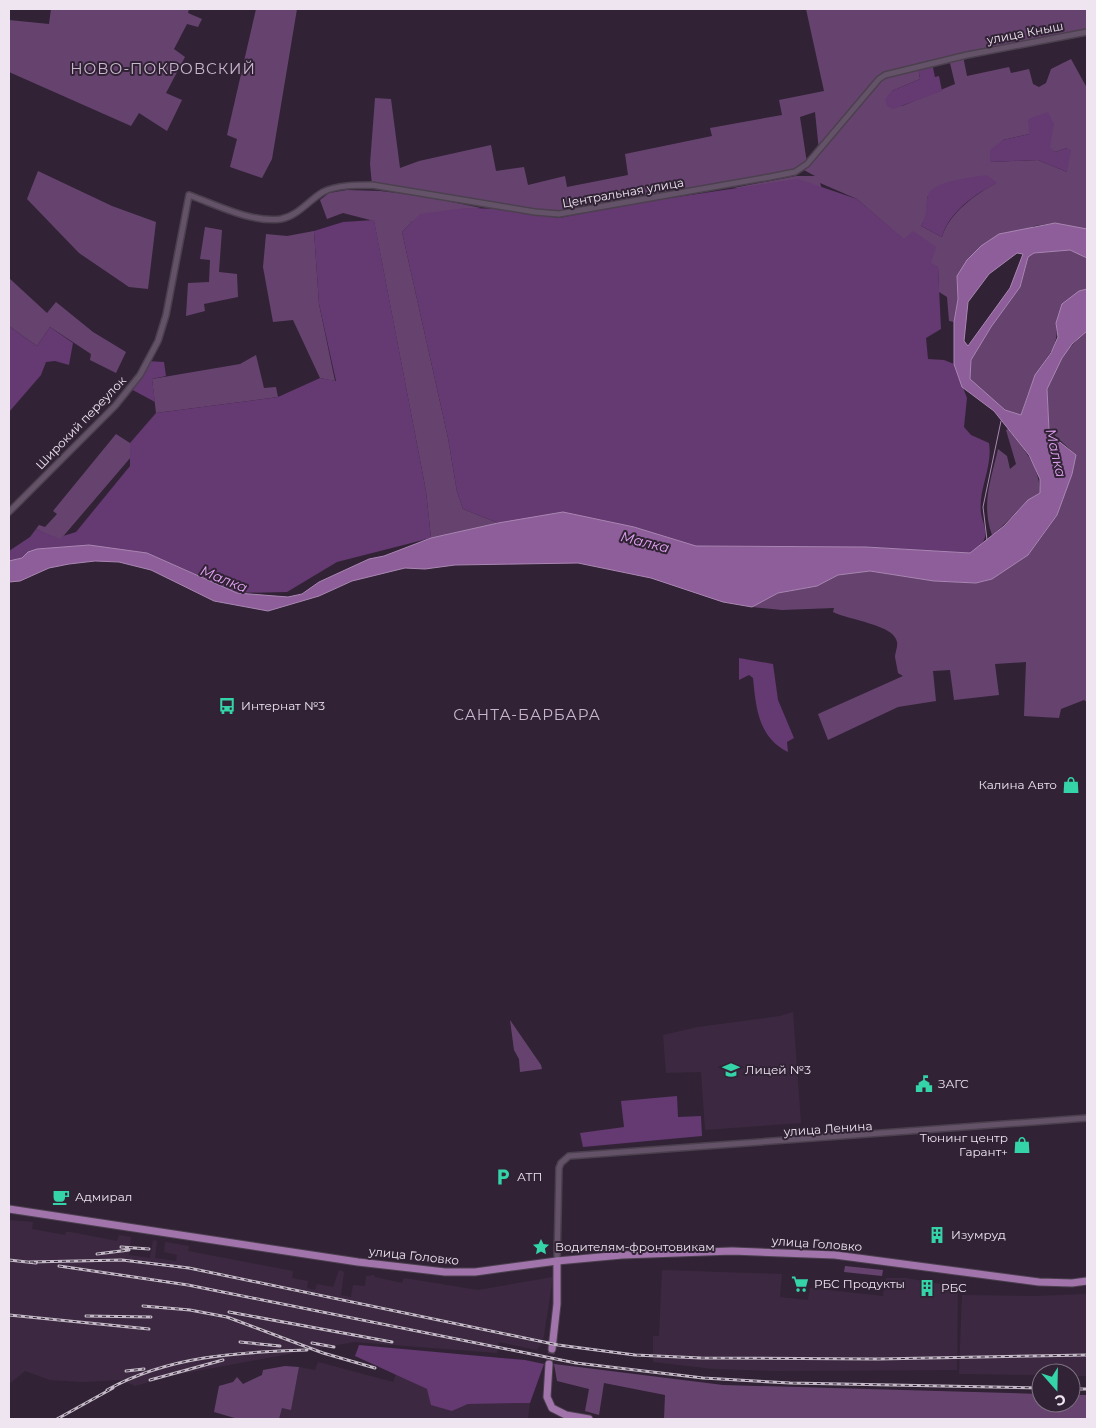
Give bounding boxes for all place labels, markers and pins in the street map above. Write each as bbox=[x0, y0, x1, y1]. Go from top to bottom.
bus stop icon: Интернат №3 bbox=[217, 696, 237, 716]
place label: Интернат №3 bbox=[241, 698, 325, 713]
shop icon: Калина Авто bbox=[1061, 775, 1081, 795]
place label: Калина Авто bbox=[978, 777, 1057, 792]
school or university icon: Лицей №3 bbox=[721, 1060, 741, 1080]
place label: Лицей №3 bbox=[745, 1062, 811, 1077]
public building icon: ЗАГС bbox=[914, 1074, 934, 1094]
place label: ЗАГС bbox=[938, 1076, 969, 1091]
place label: Тюнинг центр Гарант+ bbox=[920, 1130, 1008, 1159]
shop icon: Тюнинг центр Гарант+ bbox=[1012, 1135, 1032, 1155]
parking icon: АТП bbox=[493, 1167, 513, 1187]
place label: АТП bbox=[517, 1169, 542, 1184]
cafe icon: Адмирал bbox=[51, 1187, 71, 1207]
place label: Адмирал bbox=[75, 1189, 132, 1204]
building icon: Изумруд bbox=[927, 1225, 947, 1245]
place label: Изумруд bbox=[951, 1227, 1006, 1242]
place icon: Водителям-фронтовикам bbox=[531, 1237, 551, 1257]
place label: Водителям-фронтовикам bbox=[555, 1239, 715, 1254]
supermarket icon: РБС Продукты bbox=[790, 1274, 810, 1294]
place label: РБС Продукты bbox=[814, 1276, 905, 1291]
building icon: РБС bbox=[917, 1278, 937, 1298]
place label: РБС bbox=[941, 1280, 967, 1295]

